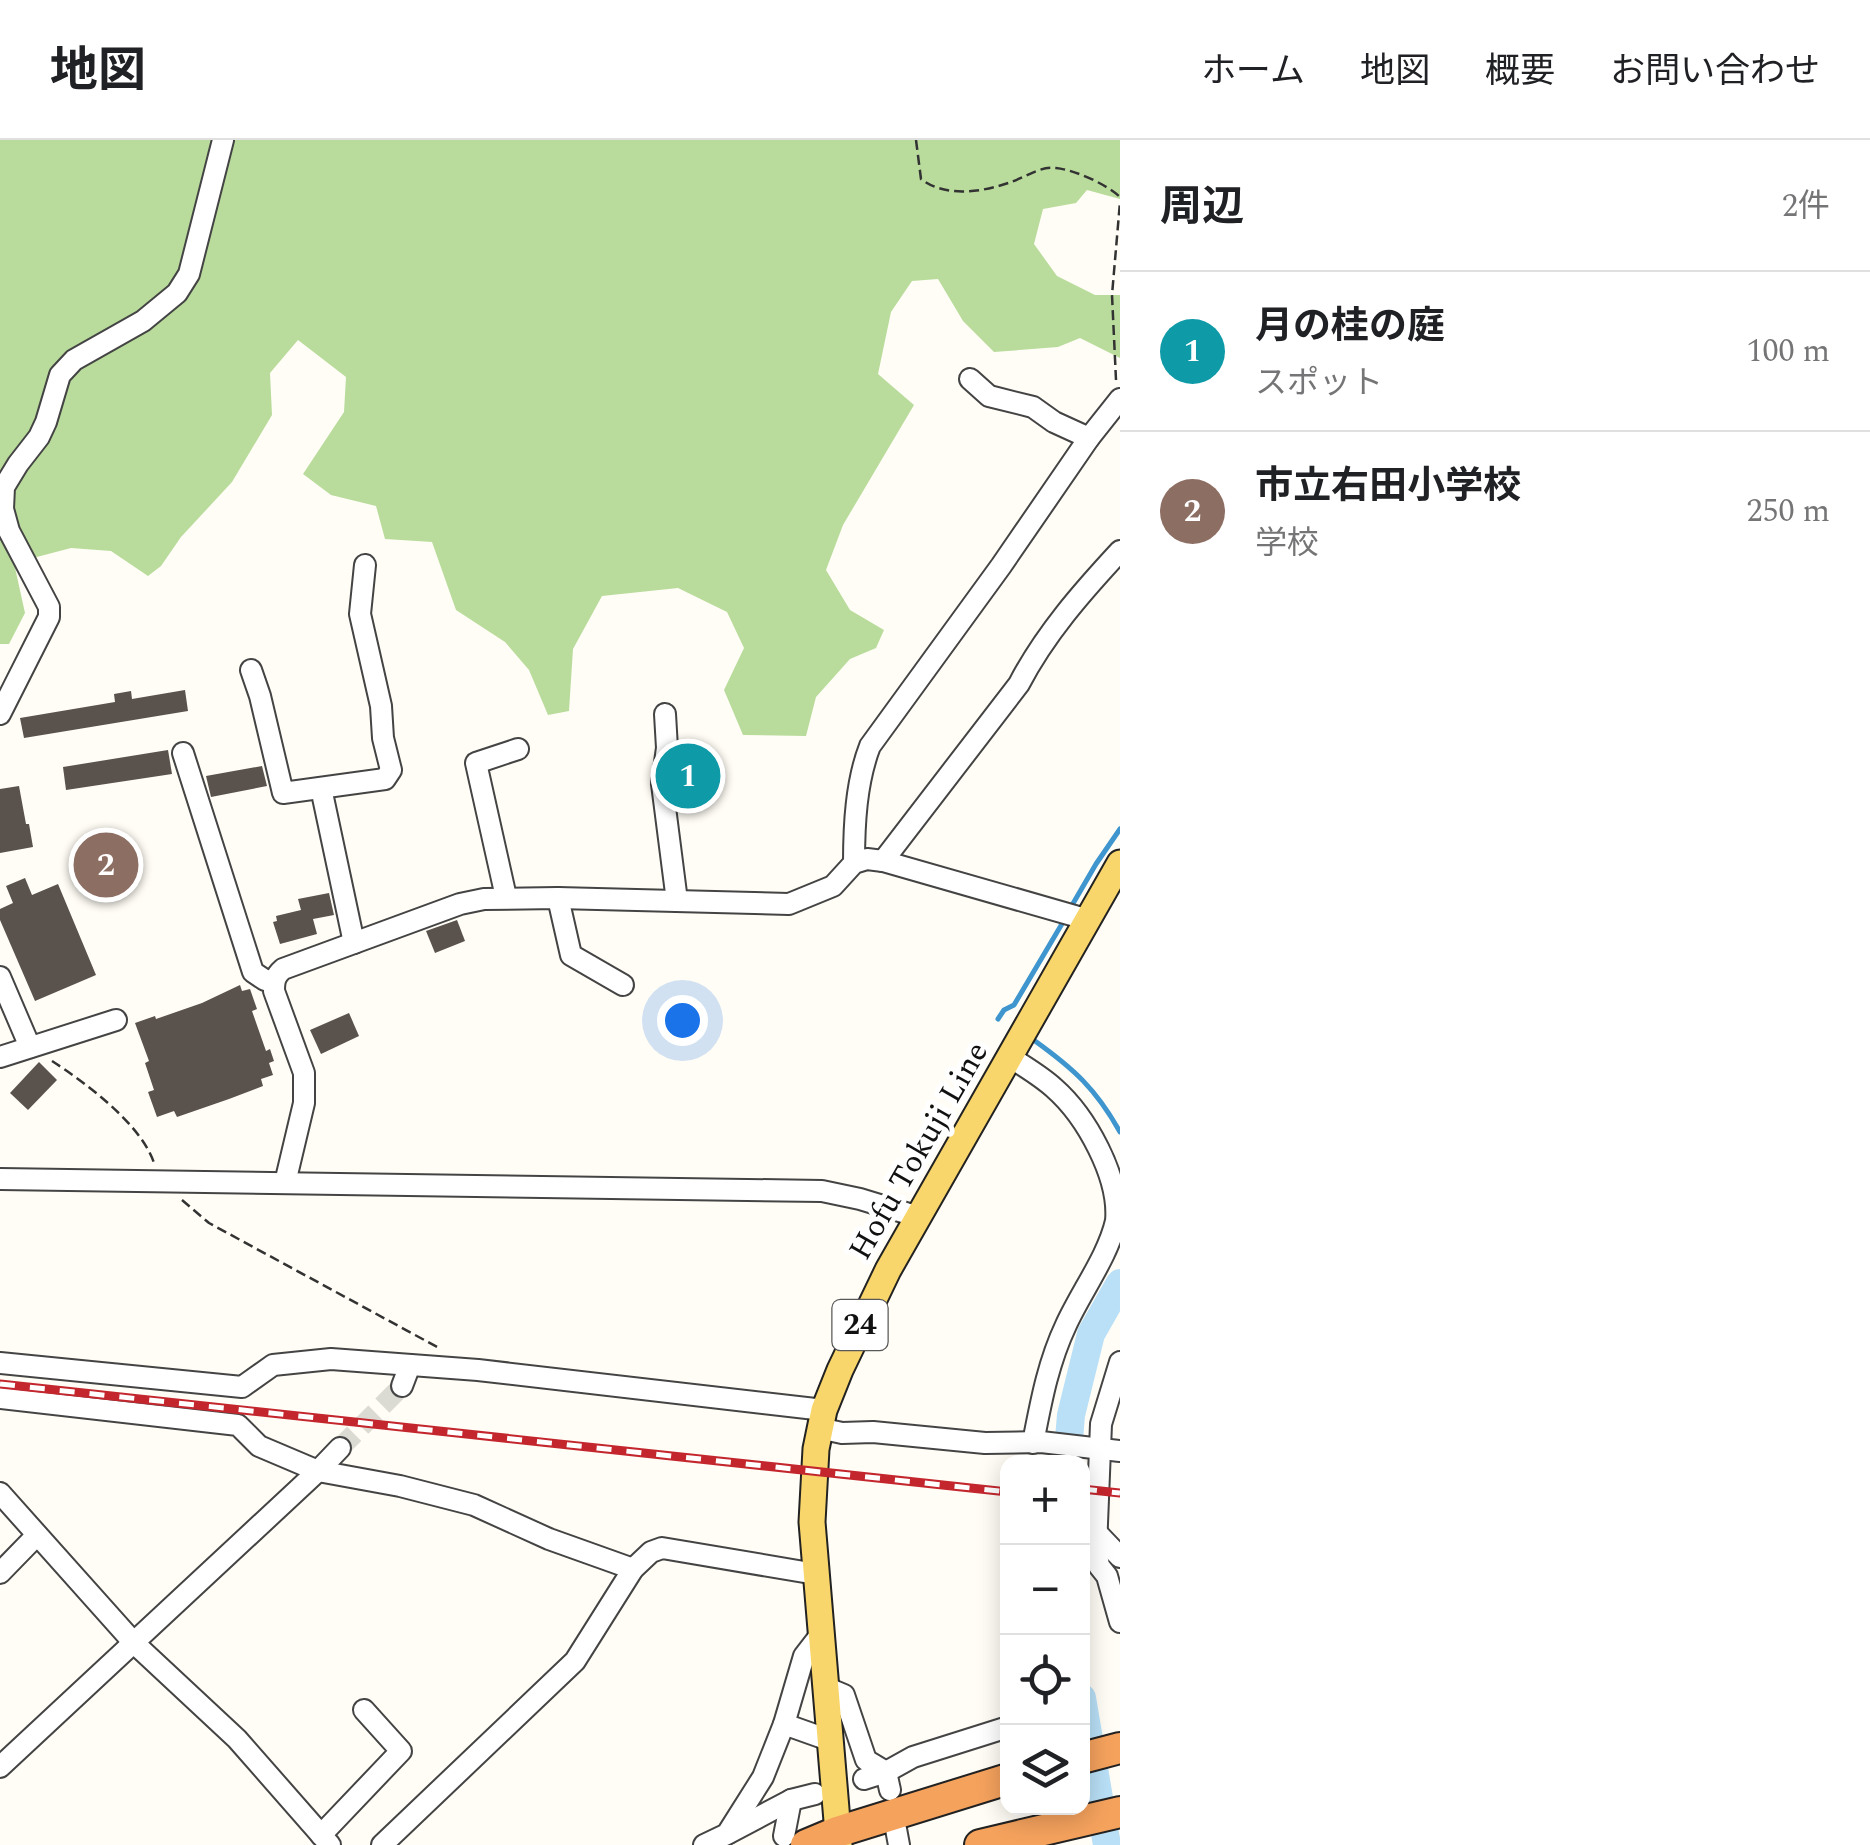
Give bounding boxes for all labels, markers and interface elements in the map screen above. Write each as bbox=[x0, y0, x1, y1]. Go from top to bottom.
text: 地図 bbox=[50, 35, 146, 108]
text: ホーム bbox=[1201, 45, 1305, 98]
text: 地図 bbox=[1360, 45, 1430, 98]
text: 概要 bbox=[1485, 45, 1555, 98]
text: お問い合わせ bbox=[1610, 45, 1820, 98]
text: 周辺 bbox=[1160, 176, 1244, 239]
text: 2件 bbox=[1782, 182, 1830, 231]
text: 月の桂の庭 bbox=[1255, 298, 1445, 356]
text: 1 bbox=[1184, 327, 1201, 376]
text: 100 m bbox=[1746, 327, 1830, 376]
text: スポット bbox=[1255, 359, 1383, 408]
text: 市立右田小学校 bbox=[1255, 458, 1521, 516]
text: 2 bbox=[1184, 487, 1201, 536]
text: 250 m bbox=[1746, 487, 1830, 536]
text: 学校 bbox=[1255, 519, 1319, 568]
pin: 1 bbox=[656, 738, 720, 814]
pin: 2 bbox=[74, 828, 138, 902]
your location bbox=[657, 995, 708, 1046]
street label: Hofu Tokuji Line bbox=[836, 1033, 1002, 1269]
road number: 24 bbox=[832, 1300, 888, 1350]
map controls bbox=[1000, 1455, 1090, 1815]
button: + bbox=[1000, 1455, 1090, 1545]
button: − bbox=[1000, 1545, 1090, 1635]
button: locate bbox=[1000, 1635, 1090, 1725]
button: layers bbox=[1000, 1725, 1090, 1815]

